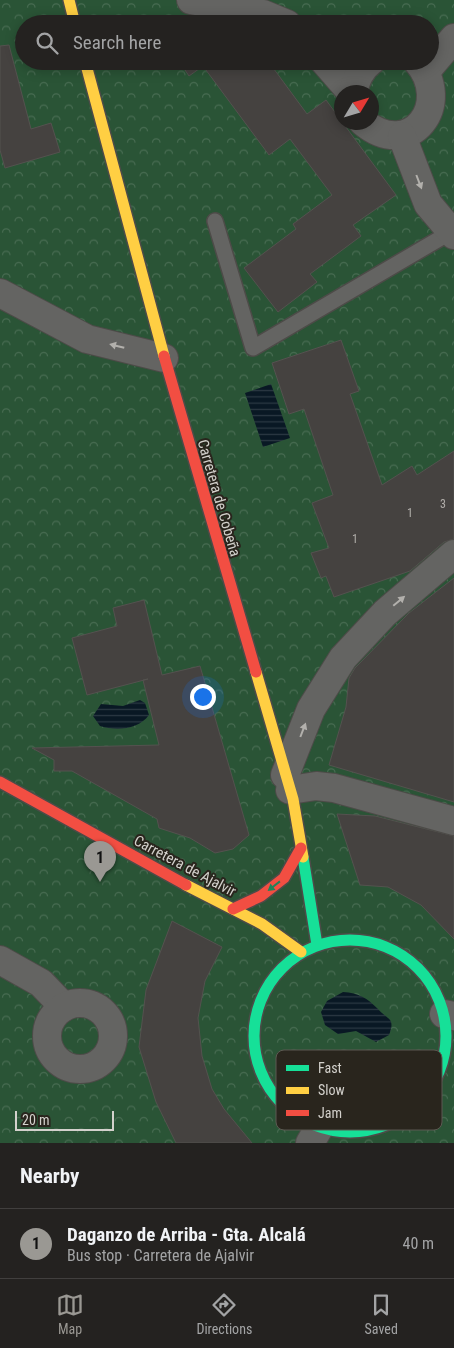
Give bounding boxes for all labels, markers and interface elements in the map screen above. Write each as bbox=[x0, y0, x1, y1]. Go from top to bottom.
search box bbox=[15, 15, 439, 70]
icon: search bbox=[33, 29, 61, 57]
text: Search here bbox=[73, 31, 161, 54]
north arrow bbox=[334, 85, 379, 130]
one-way arrow bbox=[416, 174, 423, 189]
one-way arrow bbox=[109, 342, 124, 350]
street label: Carretera de Cobeña bbox=[194, 437, 244, 559]
house number: 3 bbox=[440, 497, 446, 511]
house number: 1 bbox=[407, 506, 413, 520]
house number: 1 bbox=[352, 532, 358, 546]
one-way arrow bbox=[393, 596, 405, 607]
your location bbox=[190, 684, 216, 710]
one-way arrow bbox=[300, 722, 307, 737]
street label: Carretera de Ajalvir bbox=[131, 832, 240, 901]
pin: 1 bbox=[84, 841, 116, 882]
one-way arrow bbox=[268, 880, 281, 891]
legend bbox=[276, 1050, 442, 1130]
text: Fast bbox=[318, 1060, 342, 1076]
text: Slow bbox=[318, 1082, 345, 1098]
text: Jam bbox=[318, 1105, 342, 1121]
scale bar bbox=[15, 1108, 114, 1131]
text: 20 m bbox=[22, 1112, 50, 1128]
text: Nearby bbox=[20, 1164, 79, 1188]
text: Daganzo de Arriba - Gta. Alcalá bbox=[67, 1223, 306, 1246]
text: 1 bbox=[32, 1234, 40, 1253]
text: 40 m bbox=[402, 1234, 434, 1253]
text: Bus stop · Carretera de Ajalvir bbox=[67, 1246, 254, 1265]
tab: Map bbox=[56, 1291, 84, 1337]
tab: Directions bbox=[196, 1291, 252, 1337]
tab: Saved bbox=[365, 1291, 398, 1337]

